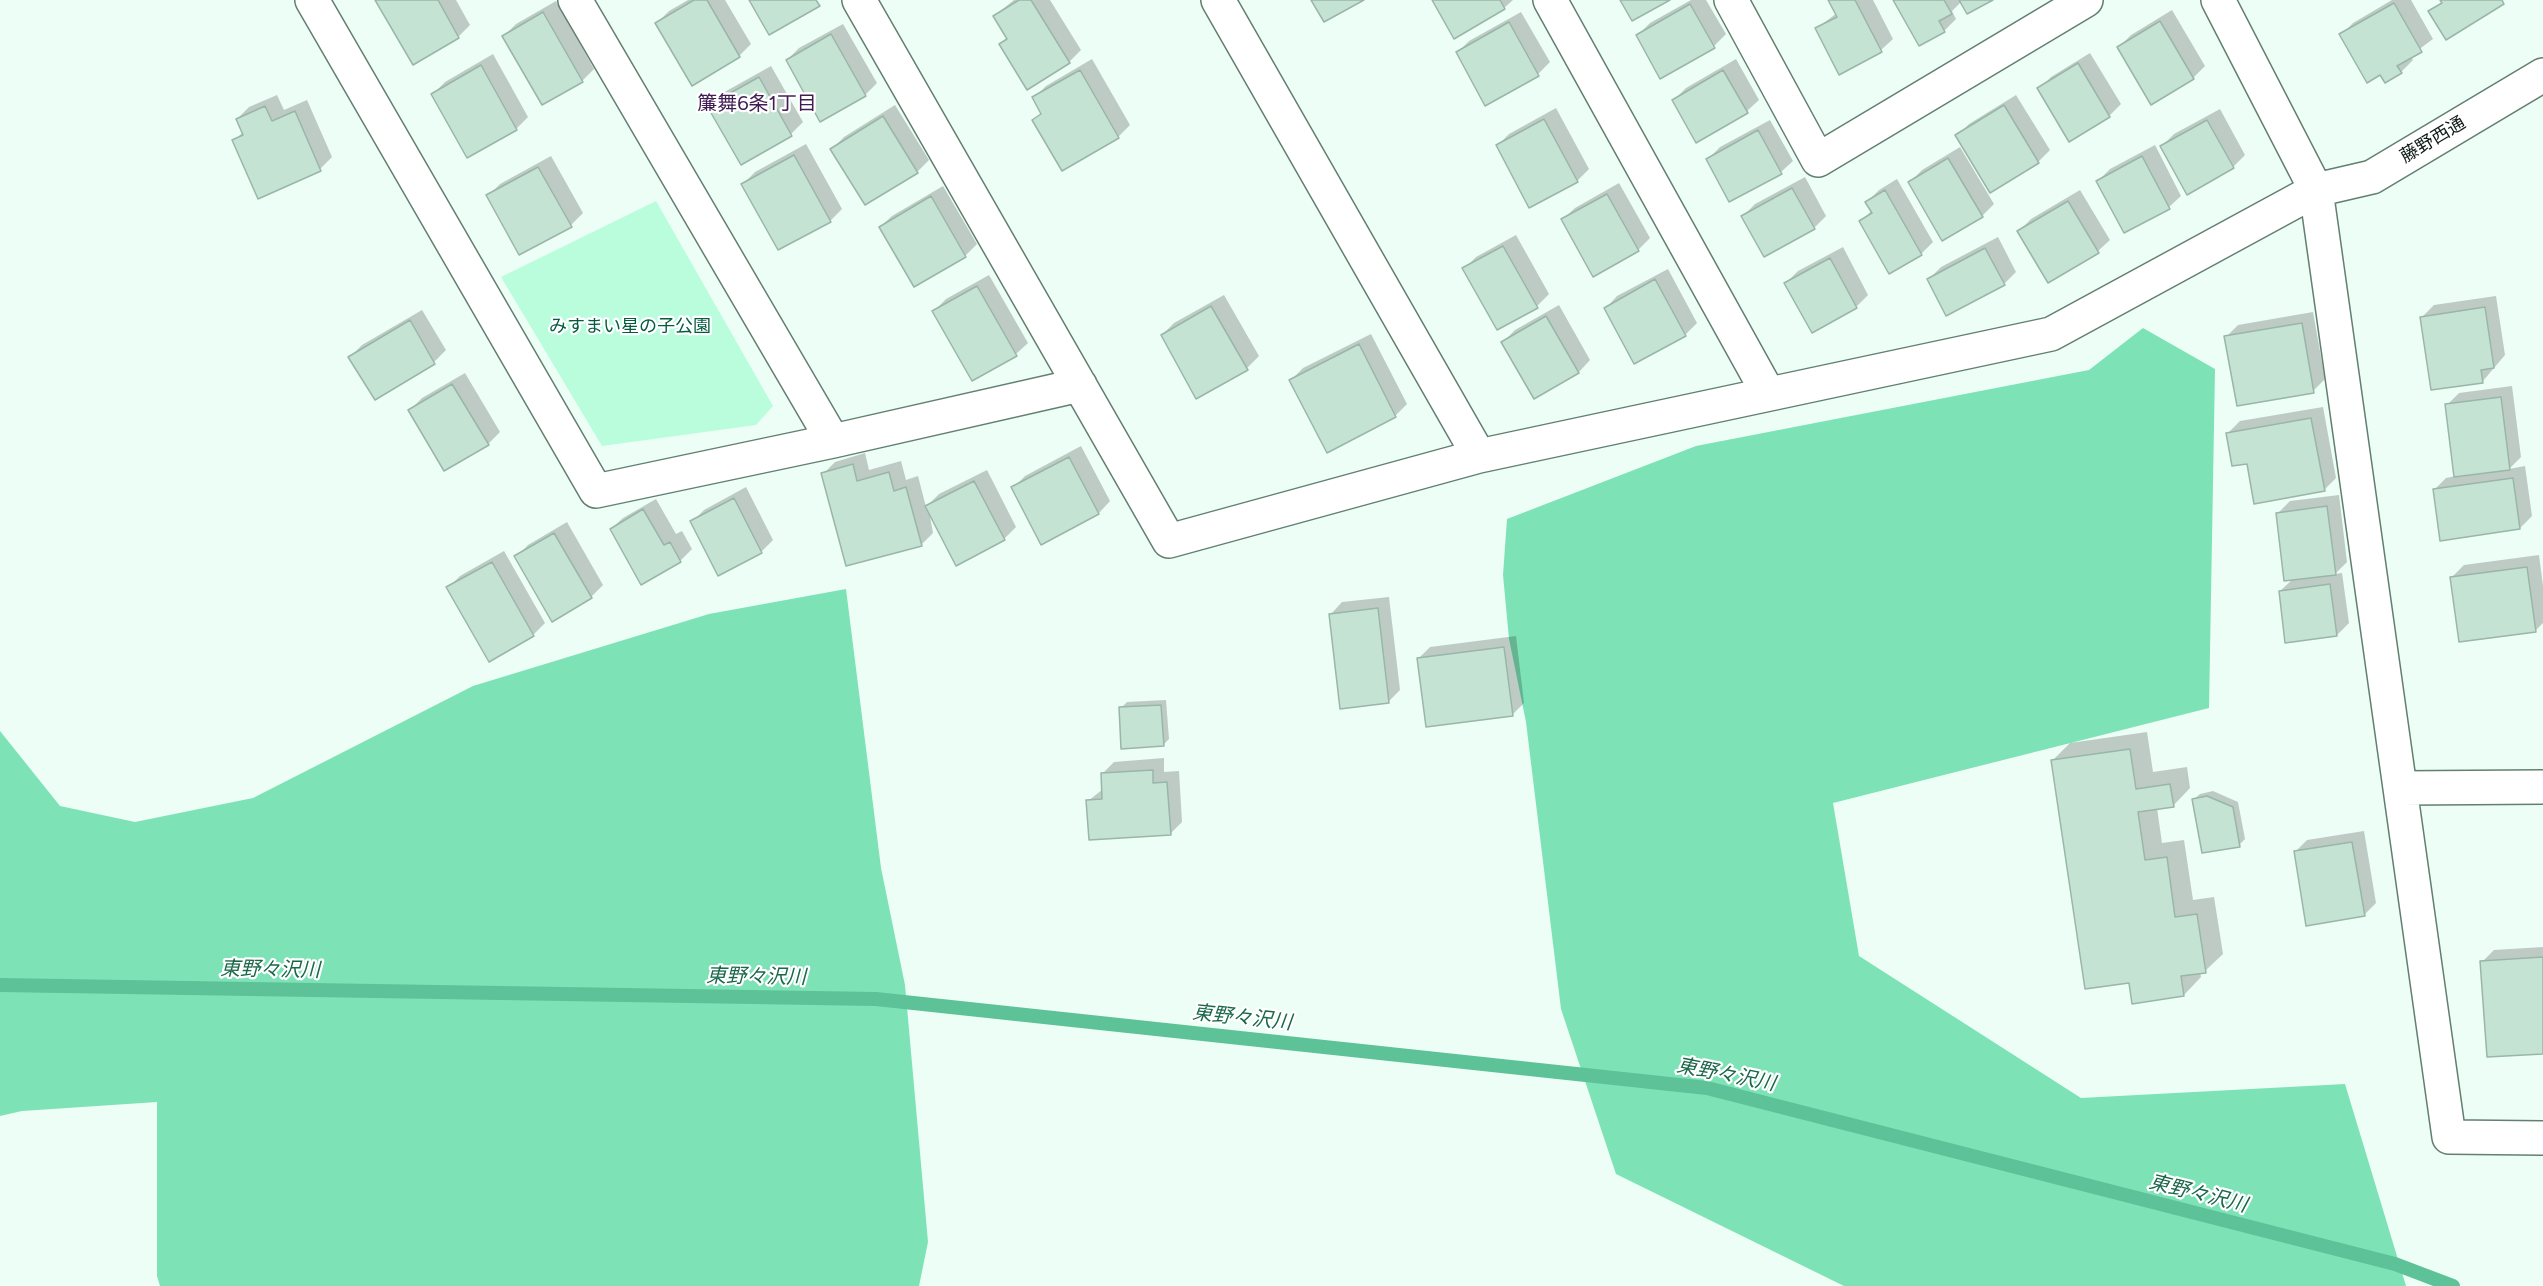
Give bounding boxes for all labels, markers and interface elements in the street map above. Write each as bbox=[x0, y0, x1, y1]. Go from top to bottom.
district label: 簾舞6条1丁目 bbox=[697, 92, 817, 116]
street label: 藤野西通 bbox=[2397, 112, 2469, 168]
park label: みすまい星の子公園 bbox=[549, 316, 711, 338]
water label: 東野々沢川 bbox=[220, 957, 320, 983]
water label: 東野々沢川 bbox=[706, 964, 806, 990]
water label: 東野々沢川 bbox=[1191, 1001, 1293, 1035]
water label: 東野々沢川 bbox=[1675, 1054, 1777, 1096]
water label: 東野々沢川 bbox=[2147, 1170, 2249, 1218]

